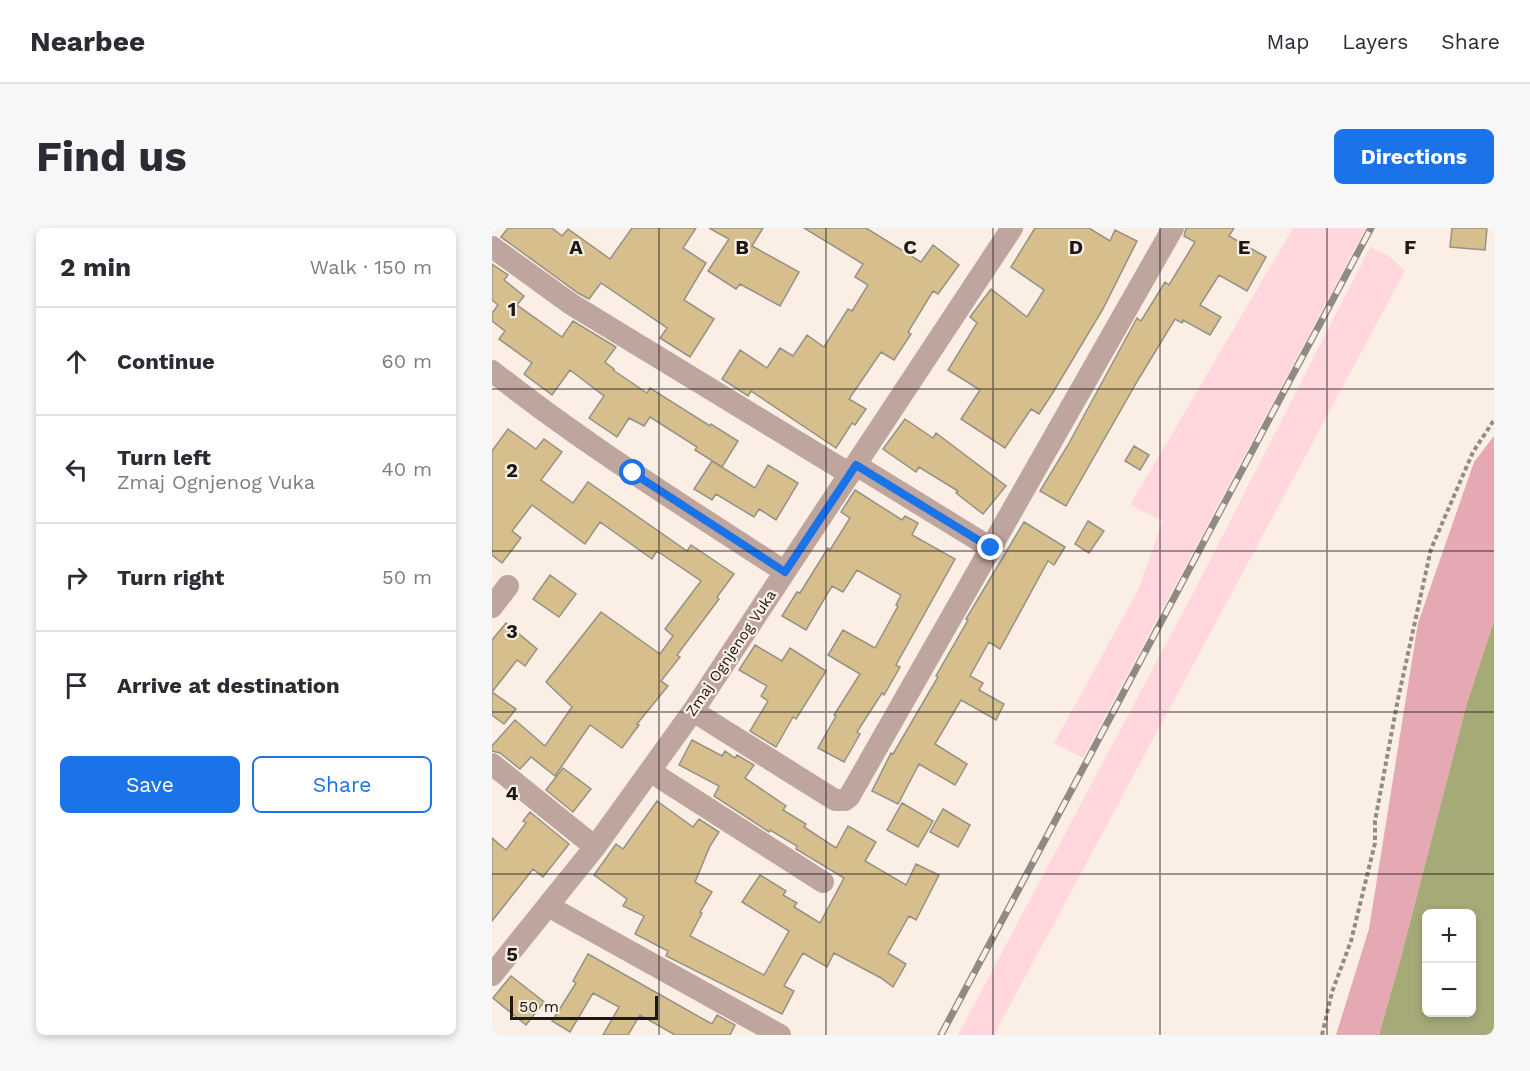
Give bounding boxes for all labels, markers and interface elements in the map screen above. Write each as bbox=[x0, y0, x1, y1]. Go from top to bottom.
text: Nearbee bbox=[30, 25, 145, 58]
text: Map bbox=[1266, 29, 1309, 54]
text: Layers bbox=[1342, 29, 1408, 54]
text: Share bbox=[1441, 29, 1500, 54]
button: Directions bbox=[1334, 129, 1494, 184]
text: Find us bbox=[36, 132, 187, 181]
text: A bbox=[569, 235, 583, 259]
text: B bbox=[735, 235, 749, 259]
text: C bbox=[903, 235, 917, 259]
text: D bbox=[1069, 235, 1083, 259]
text: E bbox=[1238, 235, 1250, 259]
text: F bbox=[1404, 235, 1416, 259]
text: 2 min bbox=[60, 252, 131, 282]
text: Walk · 150 m bbox=[310, 255, 432, 279]
text: 1 bbox=[508, 297, 516, 321]
icon: ahead bbox=[60, 345, 93, 378]
text: Continue bbox=[117, 349, 215, 374]
text: 60 m bbox=[382, 349, 432, 373]
text: Turn left bbox=[117, 445, 211, 470]
icon: left bbox=[60, 453, 93, 486]
text: 40 m bbox=[381, 457, 432, 481]
text: 2 bbox=[506, 458, 518, 482]
route start bbox=[619, 459, 645, 485]
text: Zmaj Ognjenog Vuka bbox=[117, 470, 315, 494]
route end bbox=[977, 534, 1003, 560]
icon: right bbox=[60, 561, 93, 594]
text: Turn right bbox=[117, 565, 224, 590]
text: 50 m bbox=[382, 565, 432, 589]
street label: Zmaj Ognjenog Vuka bbox=[682, 586, 780, 720]
text: 3 bbox=[506, 619, 518, 643]
icon: arrive bbox=[60, 669, 93, 702]
text: Arrive at destination bbox=[117, 673, 340, 698]
button: Save bbox=[60, 756, 240, 813]
button: Share bbox=[252, 756, 432, 813]
text: 4 bbox=[506, 781, 519, 805]
map controls bbox=[1422, 909, 1476, 1017]
button: + bbox=[1422, 909, 1476, 963]
text: 5 bbox=[506, 942, 518, 966]
button: − bbox=[1422, 963, 1476, 1017]
scale bar bbox=[510, 993, 658, 1020]
text: 50 m bbox=[519, 997, 559, 1016]

